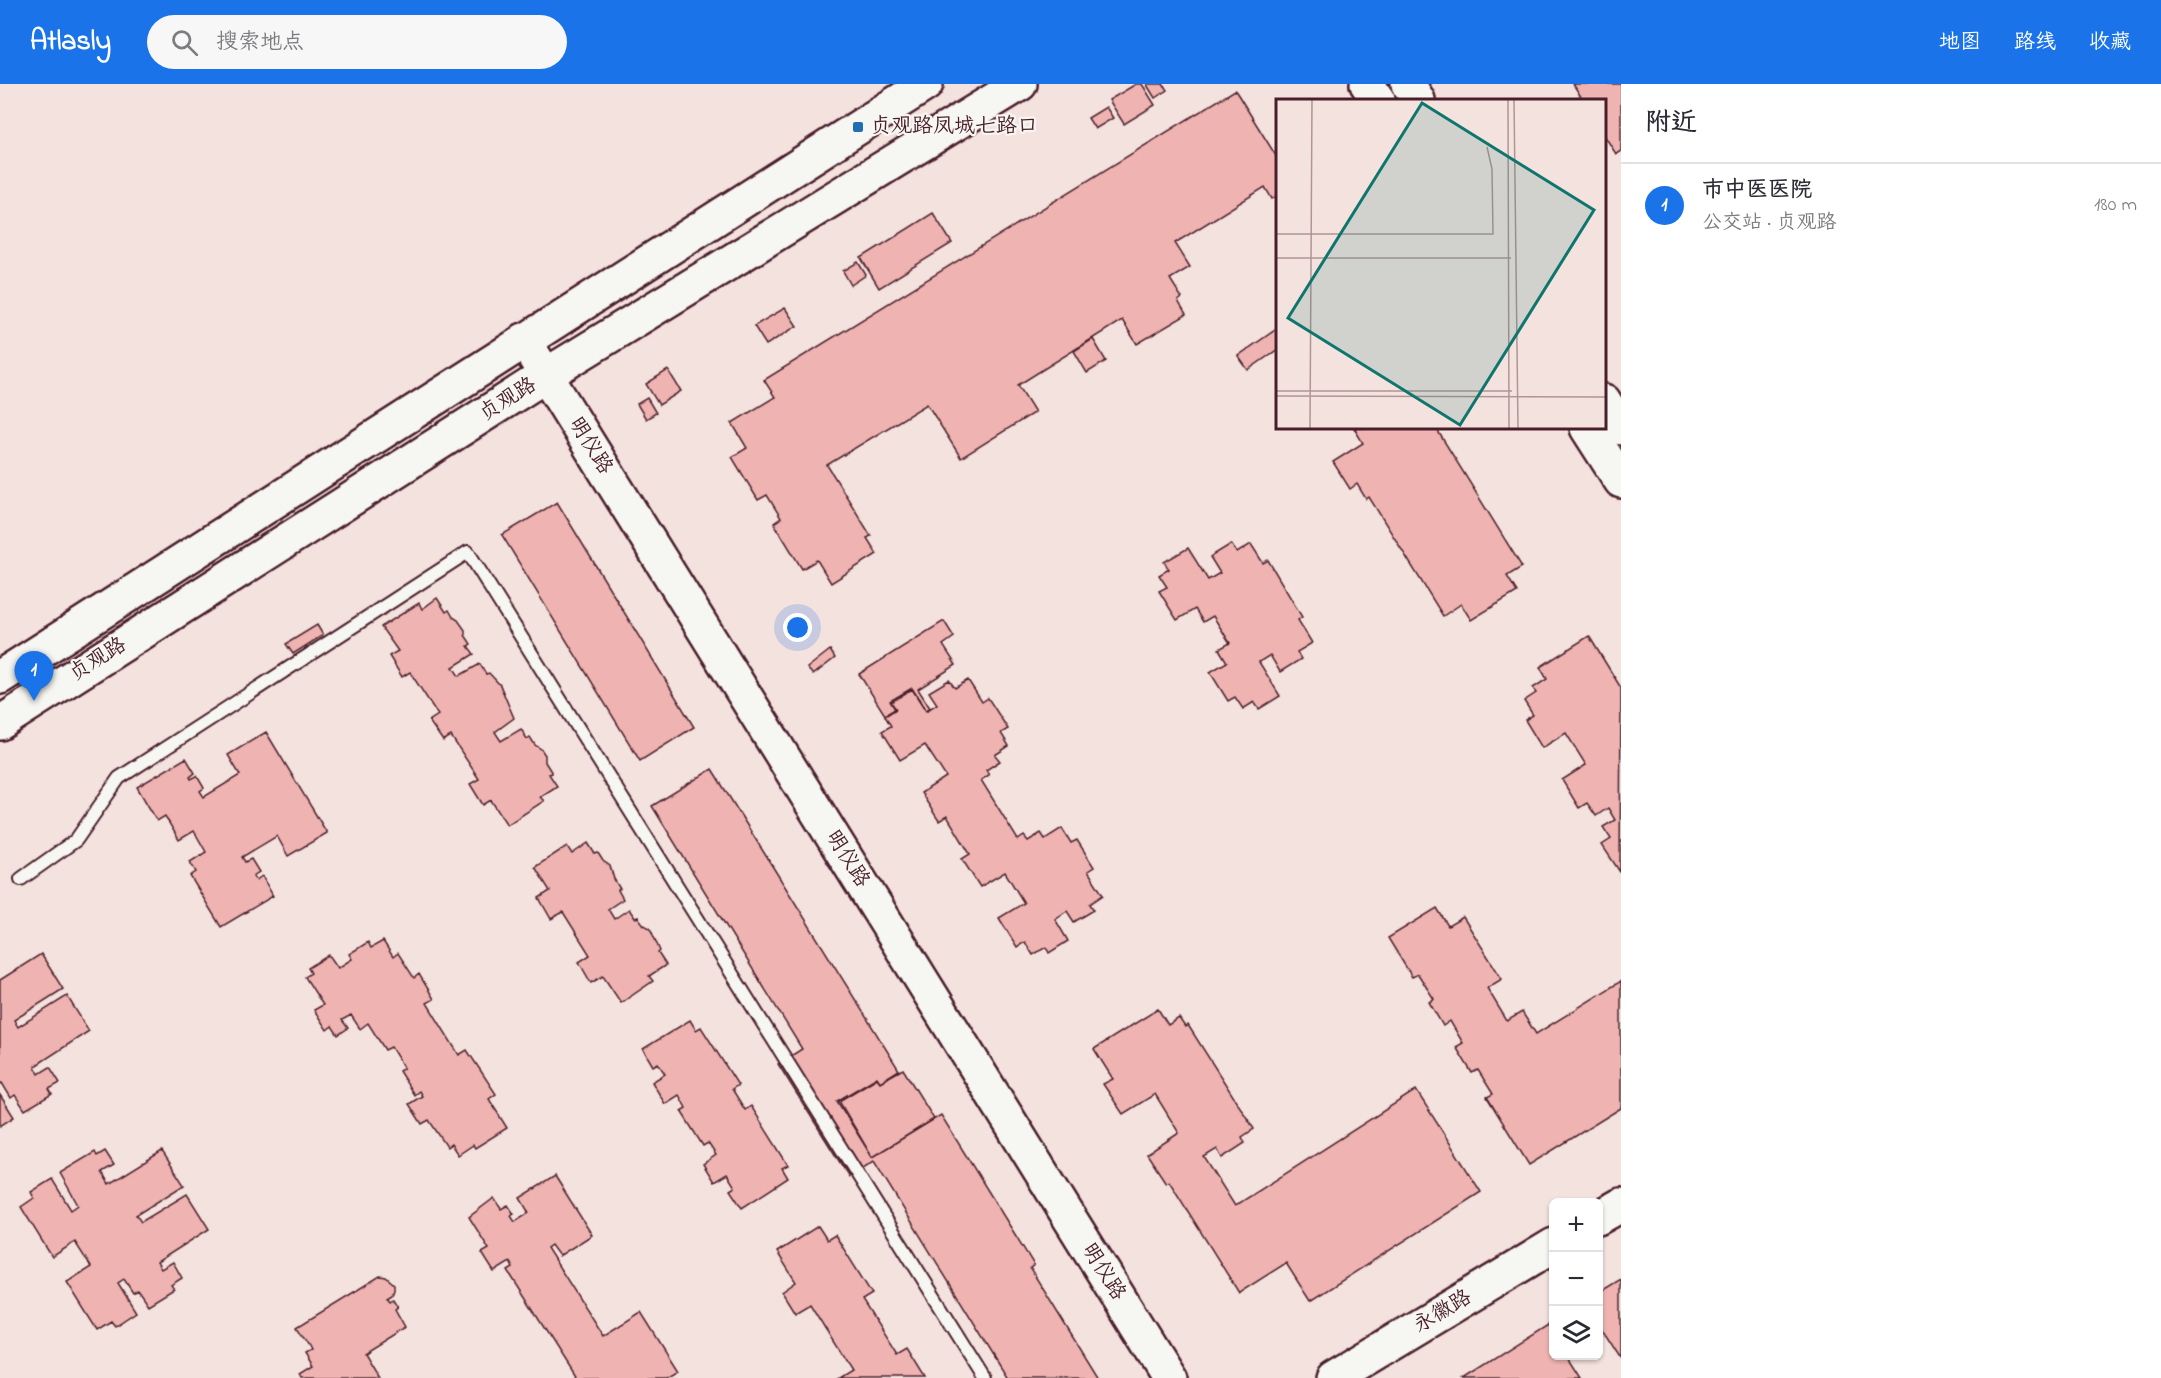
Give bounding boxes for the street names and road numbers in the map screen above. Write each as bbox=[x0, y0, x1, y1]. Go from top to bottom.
street label: 贞观路 bbox=[473, 371, 543, 429]
street label: 明仪路 bbox=[561, 411, 619, 481]
street label: 贞观路 bbox=[63, 631, 133, 689]
street label: 明仪路 bbox=[818, 824, 876, 894]
street label: 明仪路 bbox=[1074, 1237, 1132, 1307]
street label: 永徽路 bbox=[1408, 1283, 1478, 1341]

